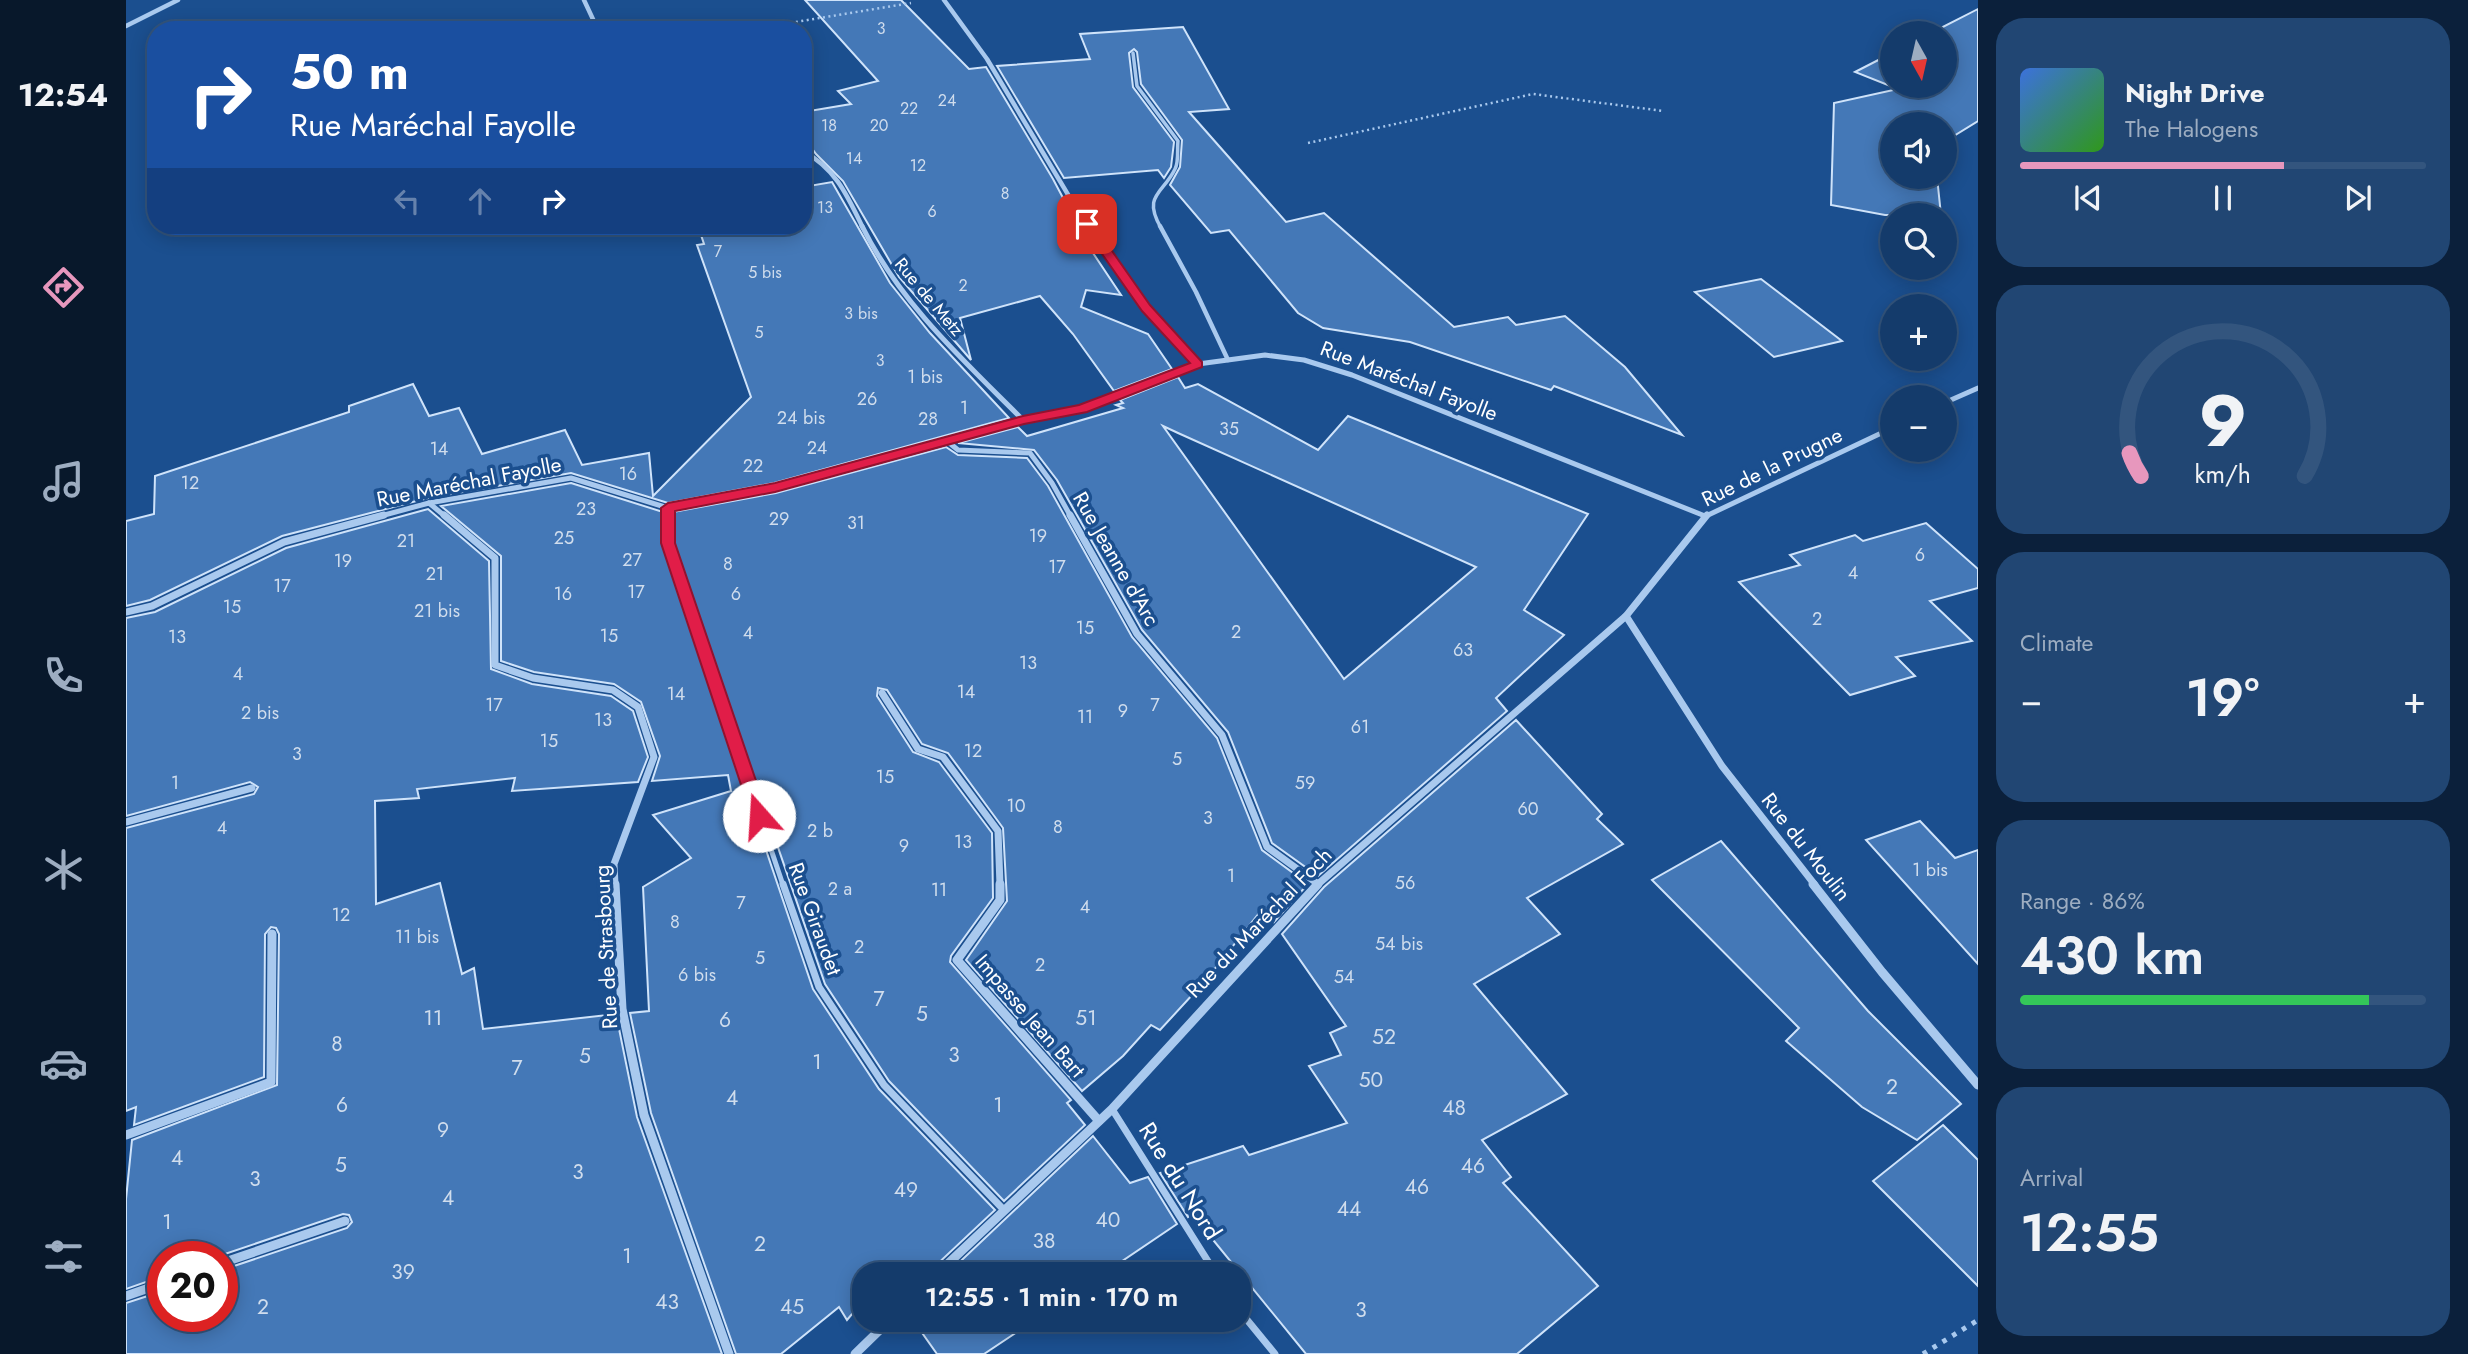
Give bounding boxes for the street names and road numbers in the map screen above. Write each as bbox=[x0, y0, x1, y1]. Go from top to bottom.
street label: Rue de Metz bbox=[888, 252, 970, 343]
street label: Rue Maréchal Fayolle bbox=[1316, 333, 1502, 429]
street label: Rue de la Prugne bbox=[1697, 420, 1848, 514]
street label: Rue Maréchal Fayolle bbox=[374, 449, 564, 515]
street label: Rue Jeanne d'Arc bbox=[1065, 486, 1167, 632]
street label: Rue du Moulin bbox=[1754, 787, 1858, 907]
street label: Rue du Maréchal Foch bbox=[1179, 841, 1339, 1005]
street label: Rue Giraudet bbox=[781, 859, 849, 979]
street label: Rue de Strasbourg bbox=[587, 864, 625, 1030]
street label: Impasse Jean Bart bbox=[968, 948, 1092, 1084]
street label: Rue du Nord bbox=[1130, 1115, 1230, 1246]

